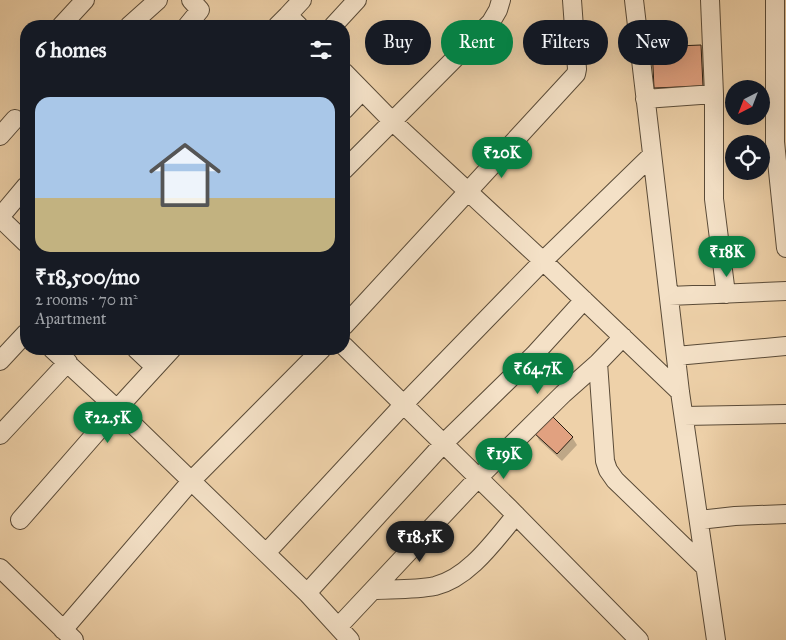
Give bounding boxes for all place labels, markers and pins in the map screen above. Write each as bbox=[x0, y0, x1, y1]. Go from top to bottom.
pin: ₹20K bbox=[472, 136, 532, 179]
pin: ₹18K bbox=[697, 236, 757, 278]
pin: ₹64.7K bbox=[497, 352, 579, 395]
pin: ₹22.5K bbox=[67, 402, 149, 444]
pin: ₹19K bbox=[474, 438, 534, 480]
pin: ₹18.5K bbox=[379, 520, 461, 563]

